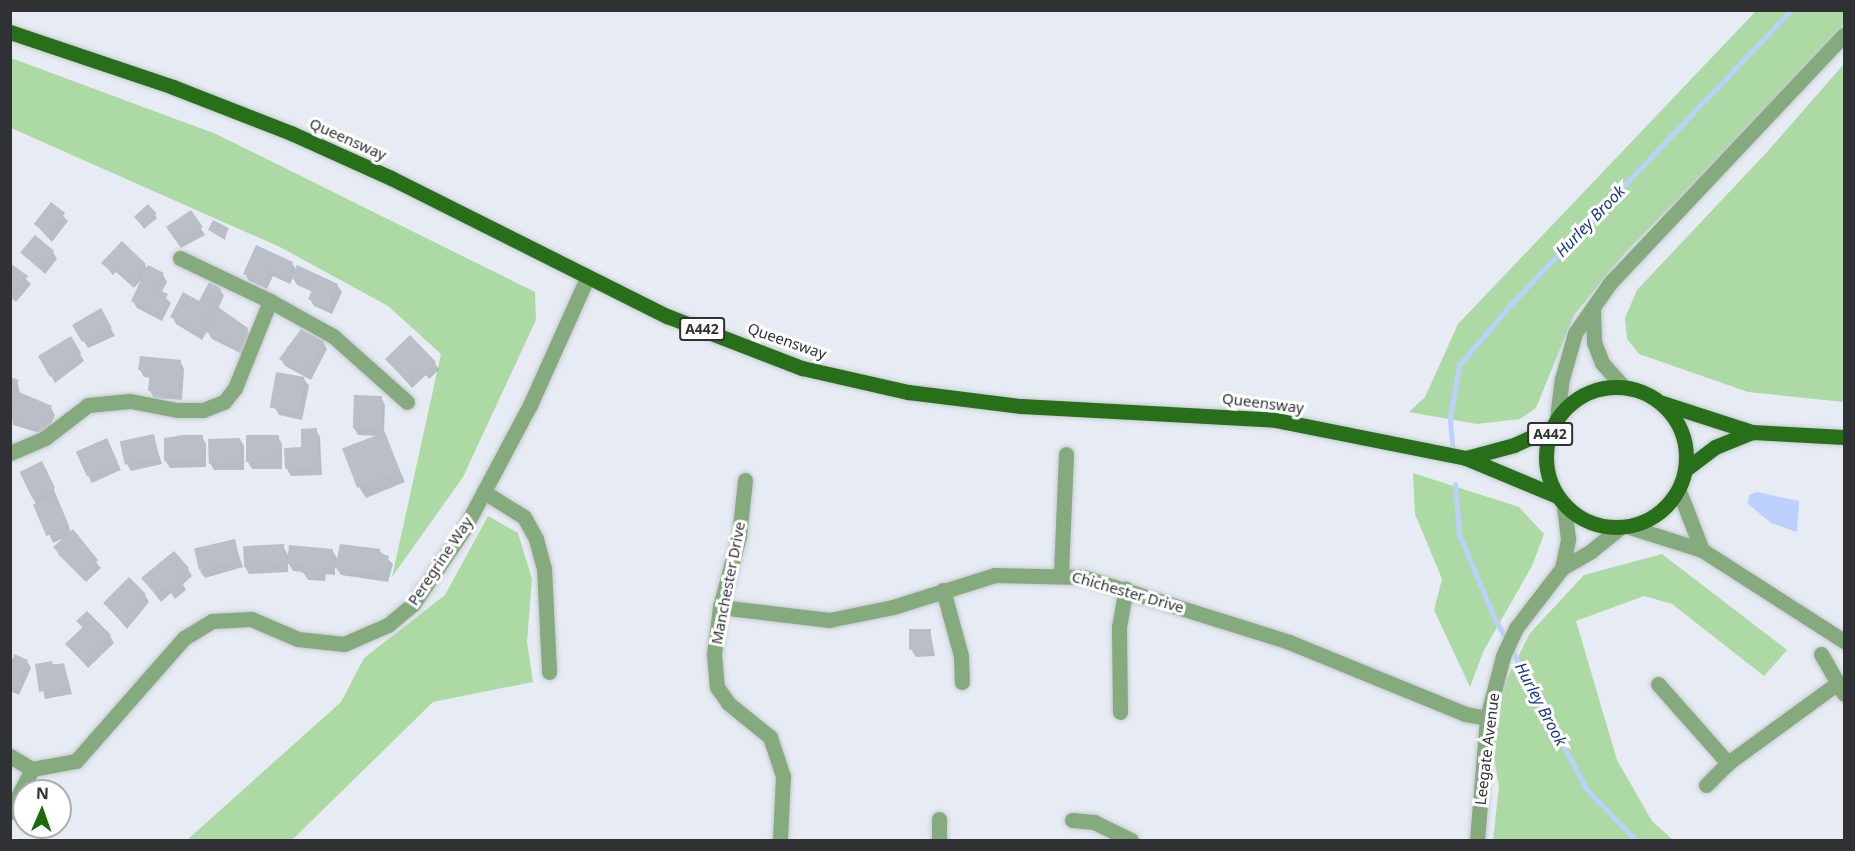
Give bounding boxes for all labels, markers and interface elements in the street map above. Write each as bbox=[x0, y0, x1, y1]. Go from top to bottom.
street label: Queensway bbox=[307, 114, 389, 164]
water label: Hurley Brook bbox=[1551, 181, 1629, 261]
road number: A442 bbox=[678, 318, 726, 340]
street label: Queensway bbox=[745, 319, 829, 363]
street label: Queensway bbox=[1221, 389, 1305, 417]
road number: A442 bbox=[1526, 423, 1574, 445]
street label: Peregrine Way bbox=[404, 513, 476, 609]
street label: Manchester Drive bbox=[707, 520, 749, 646]
street label: Chichester Drive bbox=[1070, 567, 1186, 617]
water label: Hurley Brook bbox=[1511, 659, 1571, 749]
street label: Leegate Avenue bbox=[1471, 692, 1503, 806]
north arrow bbox=[12, 779, 72, 839]
text: N bbox=[36, 782, 49, 804]

